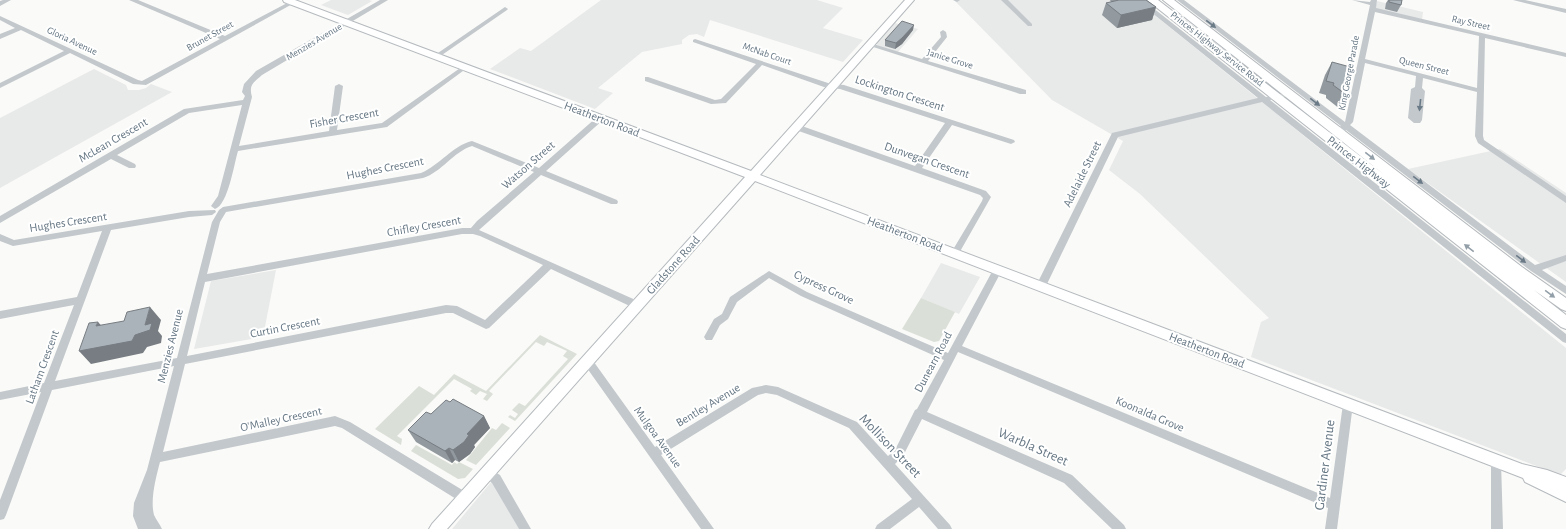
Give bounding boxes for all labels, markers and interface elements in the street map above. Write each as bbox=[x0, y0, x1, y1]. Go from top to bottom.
street label: Princes Highway Service Road bbox=[1169, 10, 1265, 88]
street label: Ray Street bbox=[1451, 14, 1492, 32]
street label: Brunet Street bbox=[185, 19, 236, 53]
one-way arrow bbox=[1205, 19, 1216, 28]
street label: Menzies Avenue bbox=[284, 21, 344, 63]
street label: Gloria Avenue bbox=[45, 25, 99, 57]
street label: King George Parade bbox=[1337, 34, 1361, 111]
street label: McNab Court bbox=[741, 41, 793, 67]
street label: Janice Grove bbox=[926, 47, 975, 71]
street label: Queen Street bbox=[1398, 55, 1451, 77]
street label: Lockington Crescent bbox=[854, 73, 946, 113]
one-way arrow bbox=[1309, 97, 1320, 106]
street label: Heatherton Road bbox=[563, 99, 641, 139]
one-way arrow bbox=[1417, 99, 1423, 111]
street label: Fisher Crescent bbox=[308, 106, 380, 130]
street label: McLean Crescent bbox=[76, 115, 150, 165]
street label: Princes Highway bbox=[1324, 134, 1393, 191]
street label: Watson Street bbox=[499, 139, 557, 191]
street label: Adelaide Street bbox=[1061, 139, 1103, 209]
street label: Dunvegan Crescent bbox=[883, 140, 971, 180]
one-way arrow bbox=[1364, 152, 1375, 160]
street label: Hughes Crescent bbox=[345, 155, 425, 181]
one-way arrow bbox=[1413, 176, 1424, 185]
street label: Hughes Crescent bbox=[28, 210, 108, 234]
street label: Chifley Crescent bbox=[386, 214, 462, 239]
street label: Heatherton Road bbox=[866, 214, 944, 254]
street label: Gladstone Road bbox=[644, 234, 702, 296]
one-way arrow bbox=[1463, 244, 1474, 252]
one-way arrow bbox=[1516, 255, 1527, 263]
street label: Cypress Grove bbox=[792, 268, 856, 307]
one-way arrow bbox=[1545, 290, 1556, 298]
street label: Menzies Avenue bbox=[155, 308, 185, 384]
street label: Curtin Crescent bbox=[249, 314, 321, 340]
street label: Latham Crescent bbox=[23, 328, 61, 406]
street label: Dunearn Road bbox=[912, 330, 954, 394]
street label: Heatherton Road bbox=[1168, 330, 1246, 370]
street label: Bentley Avenue bbox=[674, 381, 743, 430]
street label: Koonalda Grove bbox=[1114, 394, 1186, 434]
street label: O'Malley Crescent bbox=[239, 404, 323, 434]
street label: Mulgoa Avenue bbox=[632, 404, 684, 470]
street label: Mollison Street bbox=[856, 412, 924, 481]
street label: Gardiner Avenue bbox=[1313, 419, 1337, 511]
street label: Warbla Street bbox=[996, 425, 1071, 469]

